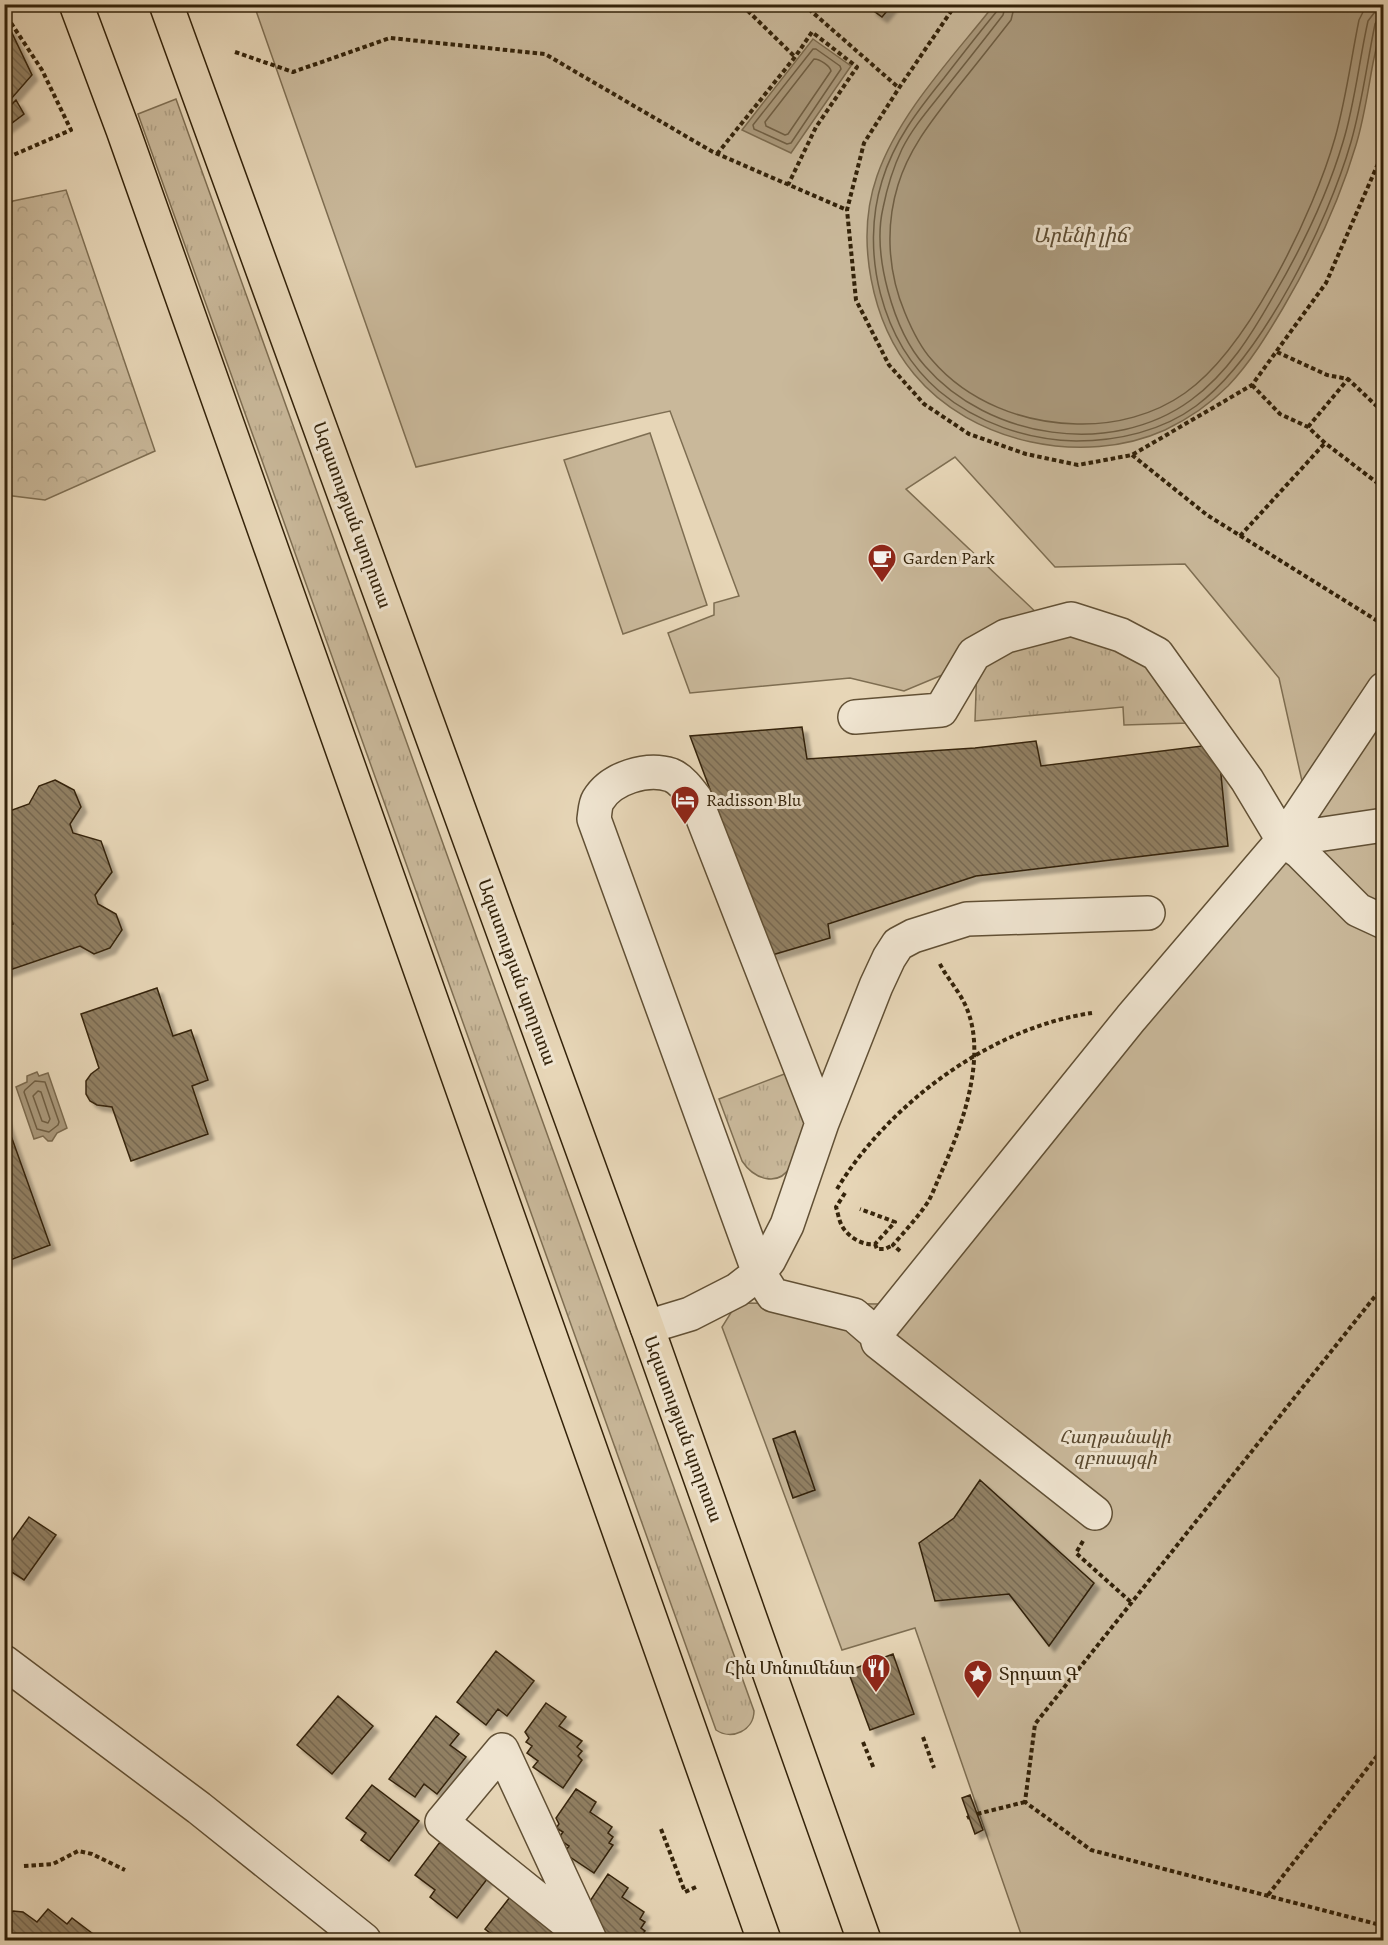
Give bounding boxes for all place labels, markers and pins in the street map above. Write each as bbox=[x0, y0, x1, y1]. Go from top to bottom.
cafe icon: Garden Park bbox=[866, 542, 898, 584]
place label: Garden Park bbox=[903, 546, 995, 570]
hotel icon: Radisson Blu bbox=[669, 784, 701, 826]
place label: Radisson Blu bbox=[706, 788, 802, 812]
restaurant icon: Հին Մոնումենտ bbox=[860, 1652, 892, 1694]
place label: Հին Մոնումենտ bbox=[725, 1656, 855, 1680]
place icon: Տրդատ Գ bbox=[962, 1658, 994, 1700]
place label: Տրդատ Գ bbox=[999, 1662, 1078, 1686]

